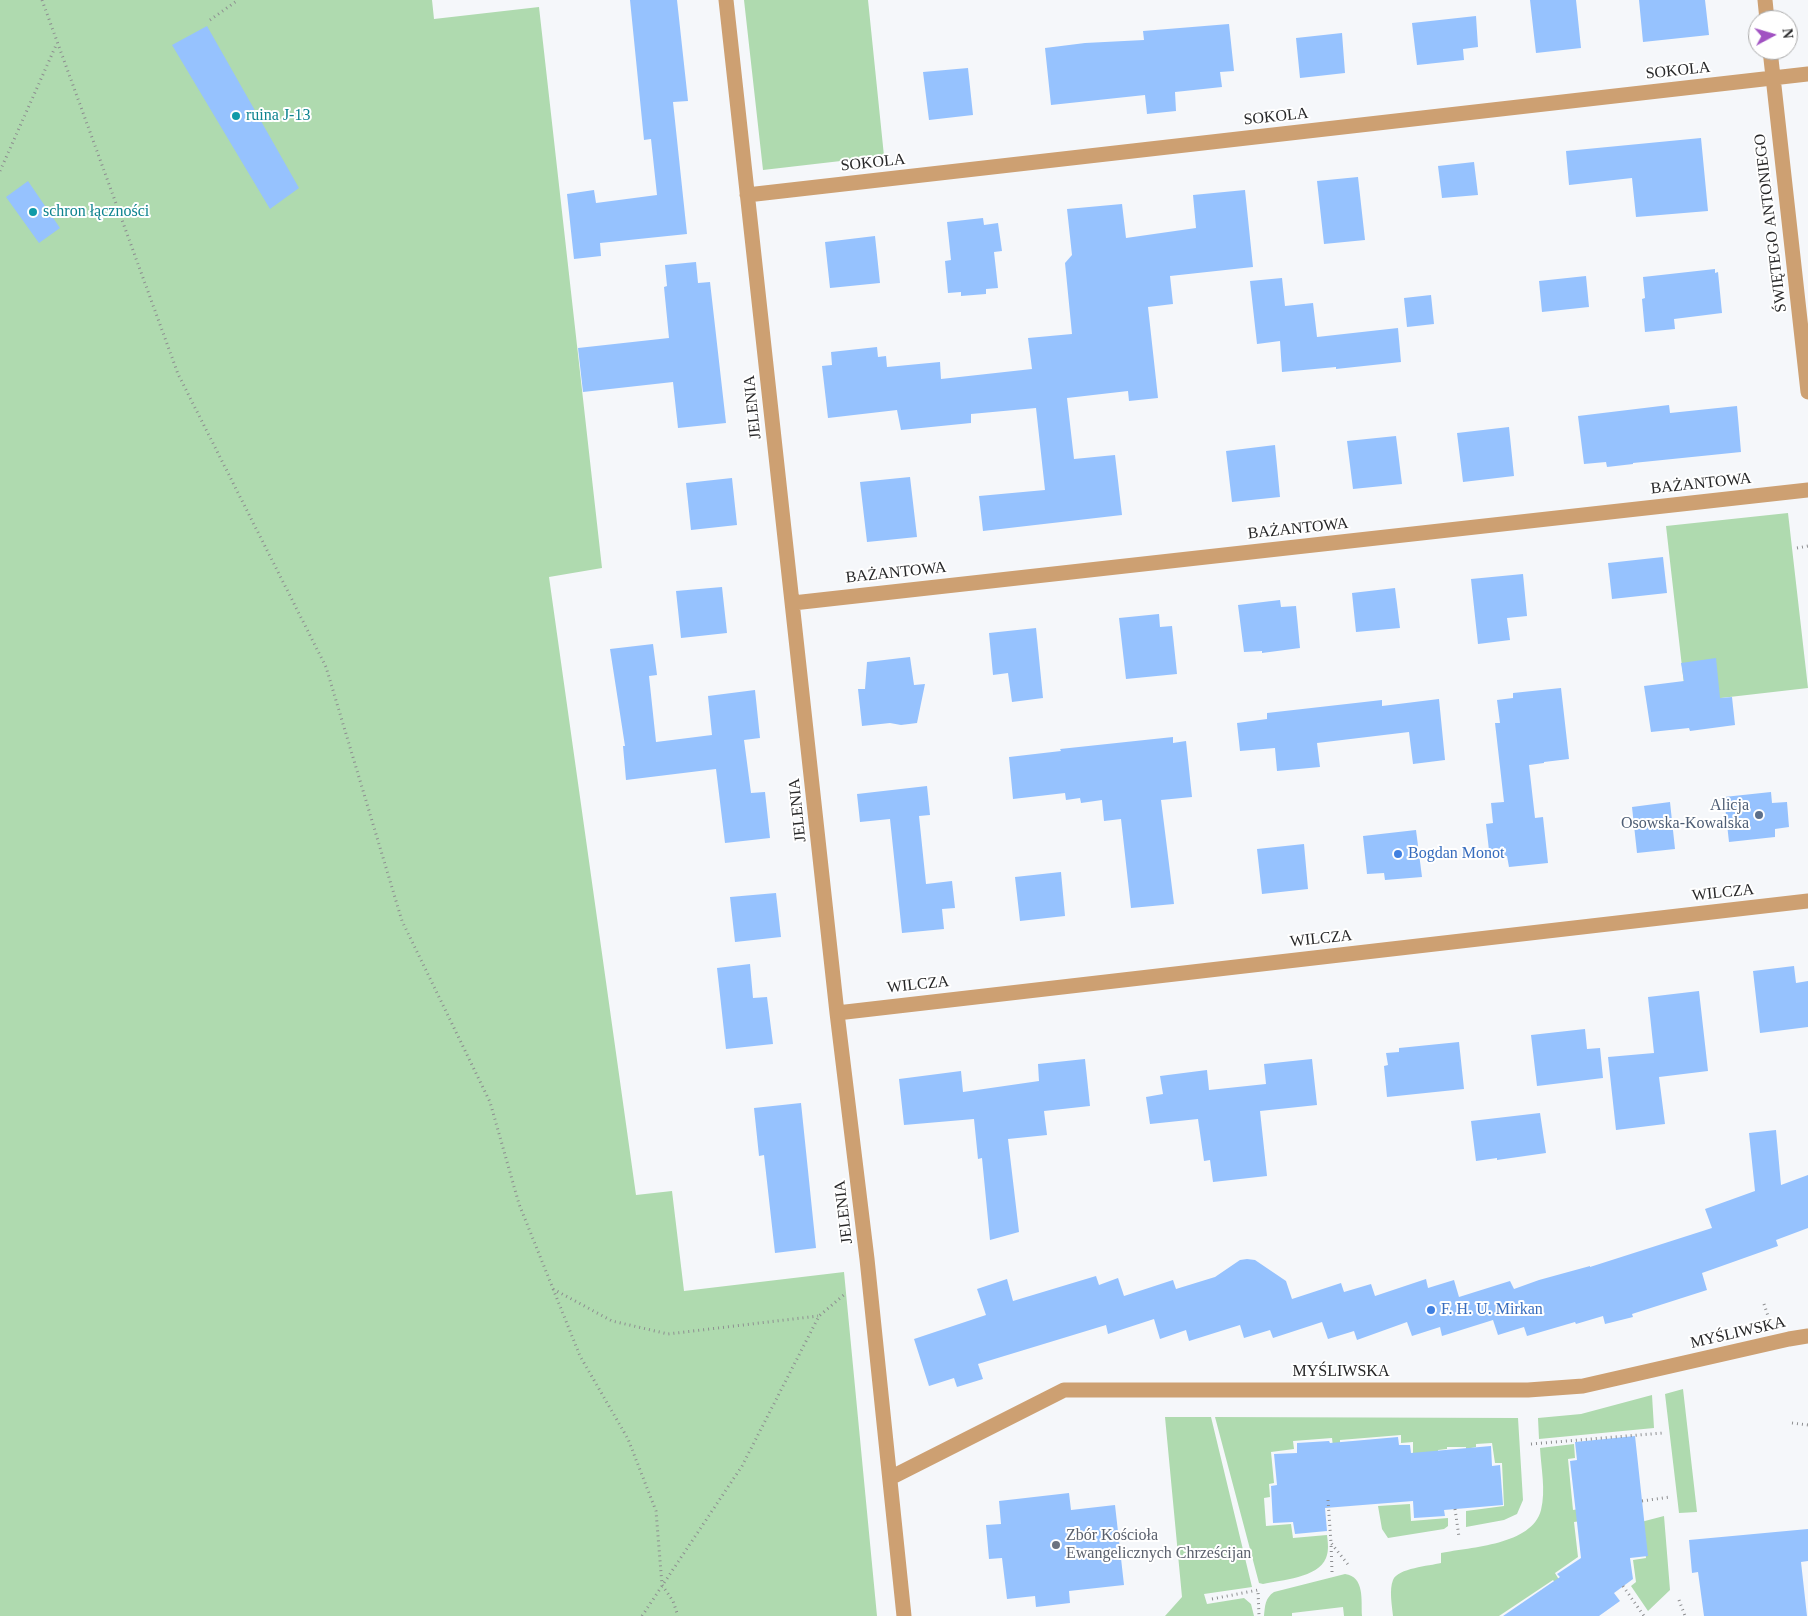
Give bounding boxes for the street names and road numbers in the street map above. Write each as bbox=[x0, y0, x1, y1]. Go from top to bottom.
street label: SOKOLA bbox=[1645, 58, 1711, 84]
street label: SOKOLA bbox=[1243, 104, 1309, 130]
street label: ŚWIĘTEGO ANTONIEGO bbox=[1751, 133, 1791, 313]
street label: SOKOLA bbox=[840, 150, 906, 176]
street label: JELENIA bbox=[740, 374, 766, 440]
street label: BAŻANTOWA bbox=[1650, 469, 1752, 499]
street label: BAŻANTOWA bbox=[1247, 514, 1349, 544]
street label: BAŻANTOWA bbox=[845, 558, 947, 588]
street label: JELENIA bbox=[785, 777, 811, 843]
street label: WILCZA bbox=[1691, 880, 1755, 906]
street label: WILCZA bbox=[1289, 926, 1353, 952]
street label: WILCZA bbox=[886, 972, 950, 998]
street label: JELENIA bbox=[831, 1179, 857, 1245]
street label: MYŚLIWSKA bbox=[1689, 1313, 1787, 1353]
street label: MYŚLIWSKA bbox=[1293, 1362, 1389, 1382]

